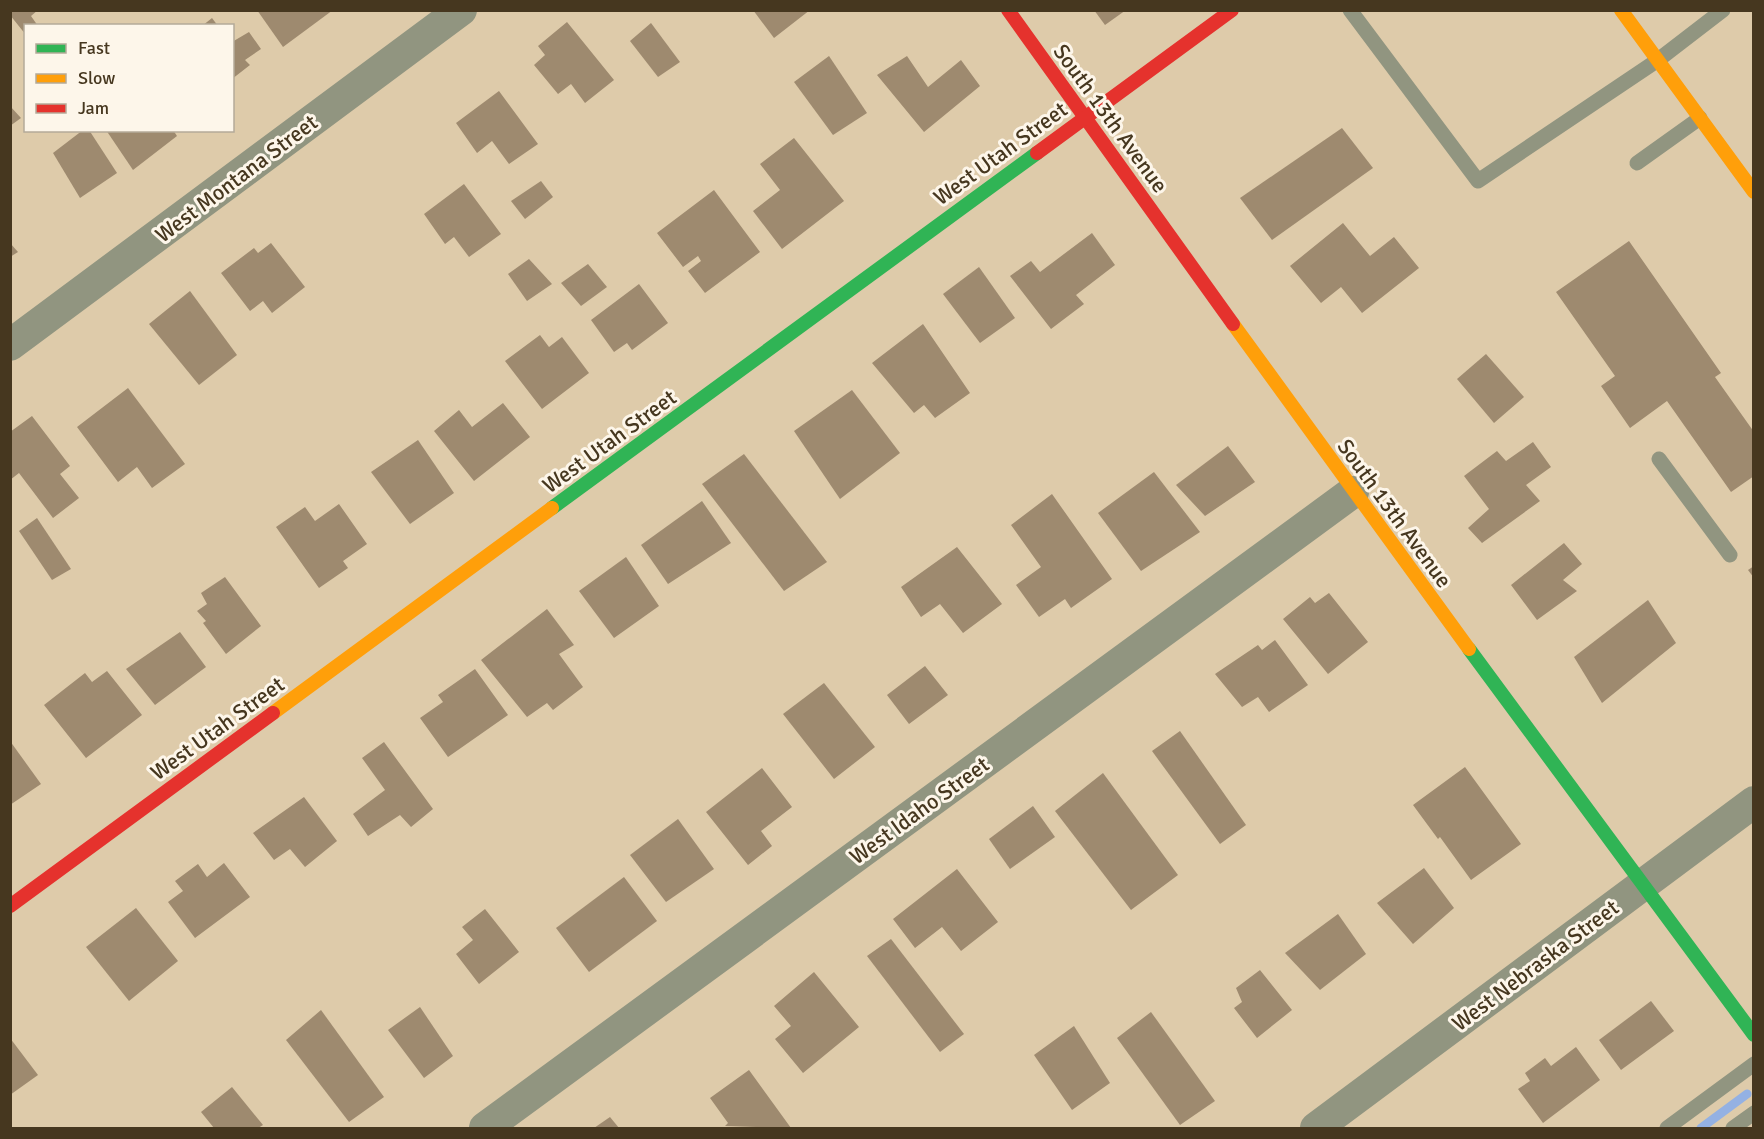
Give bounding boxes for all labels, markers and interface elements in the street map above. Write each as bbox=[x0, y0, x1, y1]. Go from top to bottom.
legend bbox=[24, 24, 234, 132]
text: Fast bbox=[78, 37, 110, 59]
street label: South 13th Avenue bbox=[1048, 39, 1174, 198]
text: Slow bbox=[78, 67, 115, 89]
street label: West Utah Street bbox=[928, 96, 1073, 211]
text: Jam bbox=[78, 97, 109, 119]
street label: West Montana Street bbox=[150, 108, 323, 248]
street label: West Utah Street bbox=[537, 384, 682, 499]
street label: South 13th Avenue bbox=[1332, 434, 1458, 593]
street label: West Utah Street bbox=[145, 671, 290, 786]
street label: West Idaho Street bbox=[844, 751, 995, 870]
street label: West Nebraska Street bbox=[1447, 894, 1624, 1037]

